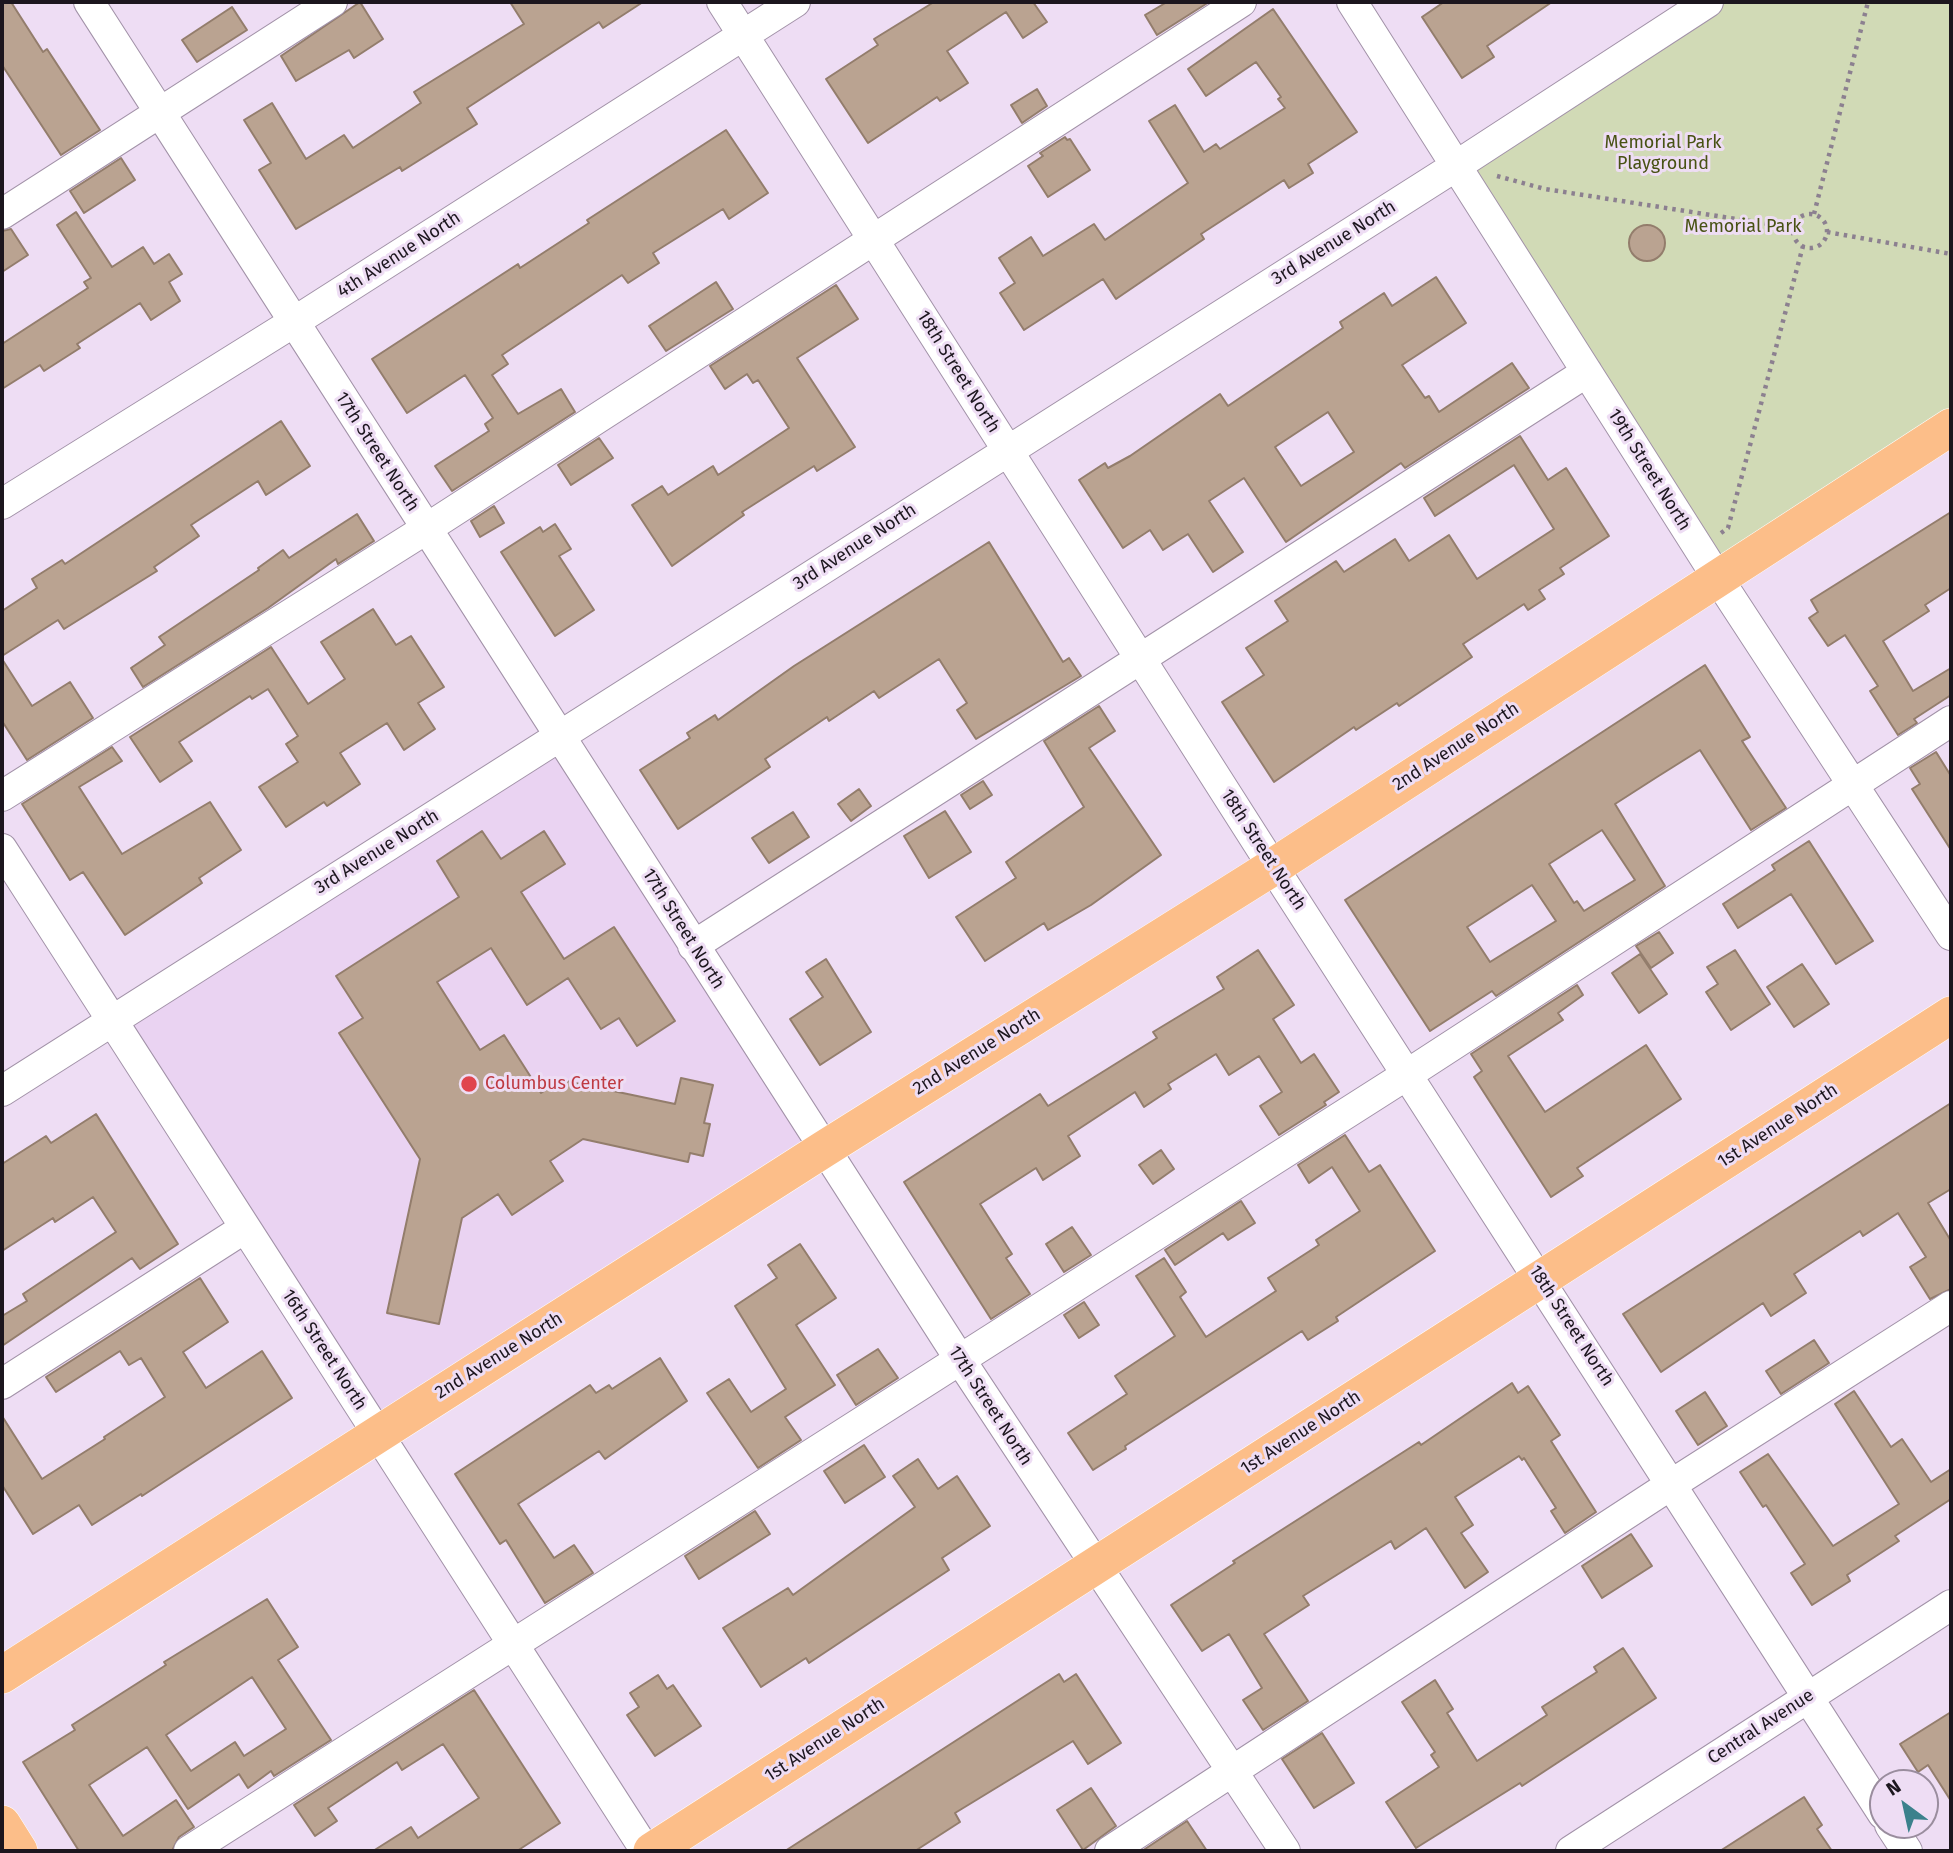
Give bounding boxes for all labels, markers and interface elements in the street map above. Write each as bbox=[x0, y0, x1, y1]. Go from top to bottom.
park label: Memorial Park Playground bbox=[1605, 132, 1721, 174]
street label: 3rd Avenue North bbox=[1268, 196, 1400, 290]
street label: 4th Avenue North bbox=[333, 207, 465, 303]
park label: Memorial Park bbox=[1685, 216, 1801, 238]
street label: 18th Street North bbox=[912, 307, 1004, 437]
street label: 17th Street North bbox=[330, 388, 424, 516]
street label: 19th Street North bbox=[1603, 405, 1695, 535]
street label: 3rd Avenue North bbox=[789, 499, 921, 595]
street label: 2nd Avenue North bbox=[1389, 698, 1523, 796]
street label: 18th Street North bbox=[1216, 785, 1310, 915]
street label: 3rd Avenue North bbox=[311, 805, 443, 899]
street label: 17th Street North bbox=[637, 865, 729, 993]
street label: 2nd Avenue North bbox=[909, 1004, 1045, 1100]
place label: Columbus Center bbox=[485, 1073, 624, 1095]
marker: Columbus Center bbox=[459, 1074, 479, 1094]
street label: 1st Avenue North bbox=[1714, 1079, 1842, 1173]
street label: 18th Street North bbox=[1524, 1261, 1618, 1391]
street label: 16th Street North bbox=[277, 1286, 371, 1414]
street label: 2nd Avenue North bbox=[431, 1308, 567, 1404]
street label: 17th Street North bbox=[943, 1342, 1037, 1470]
street label: 1st Avenue North bbox=[1237, 1386, 1365, 1480]
street label: Central Avenue bbox=[1704, 1685, 1818, 1769]
street label: 1st Avenue North bbox=[761, 1693, 889, 1787]
north arrow bbox=[1869, 1769, 1939, 1839]
text: N bbox=[1882, 1775, 1905, 1801]

